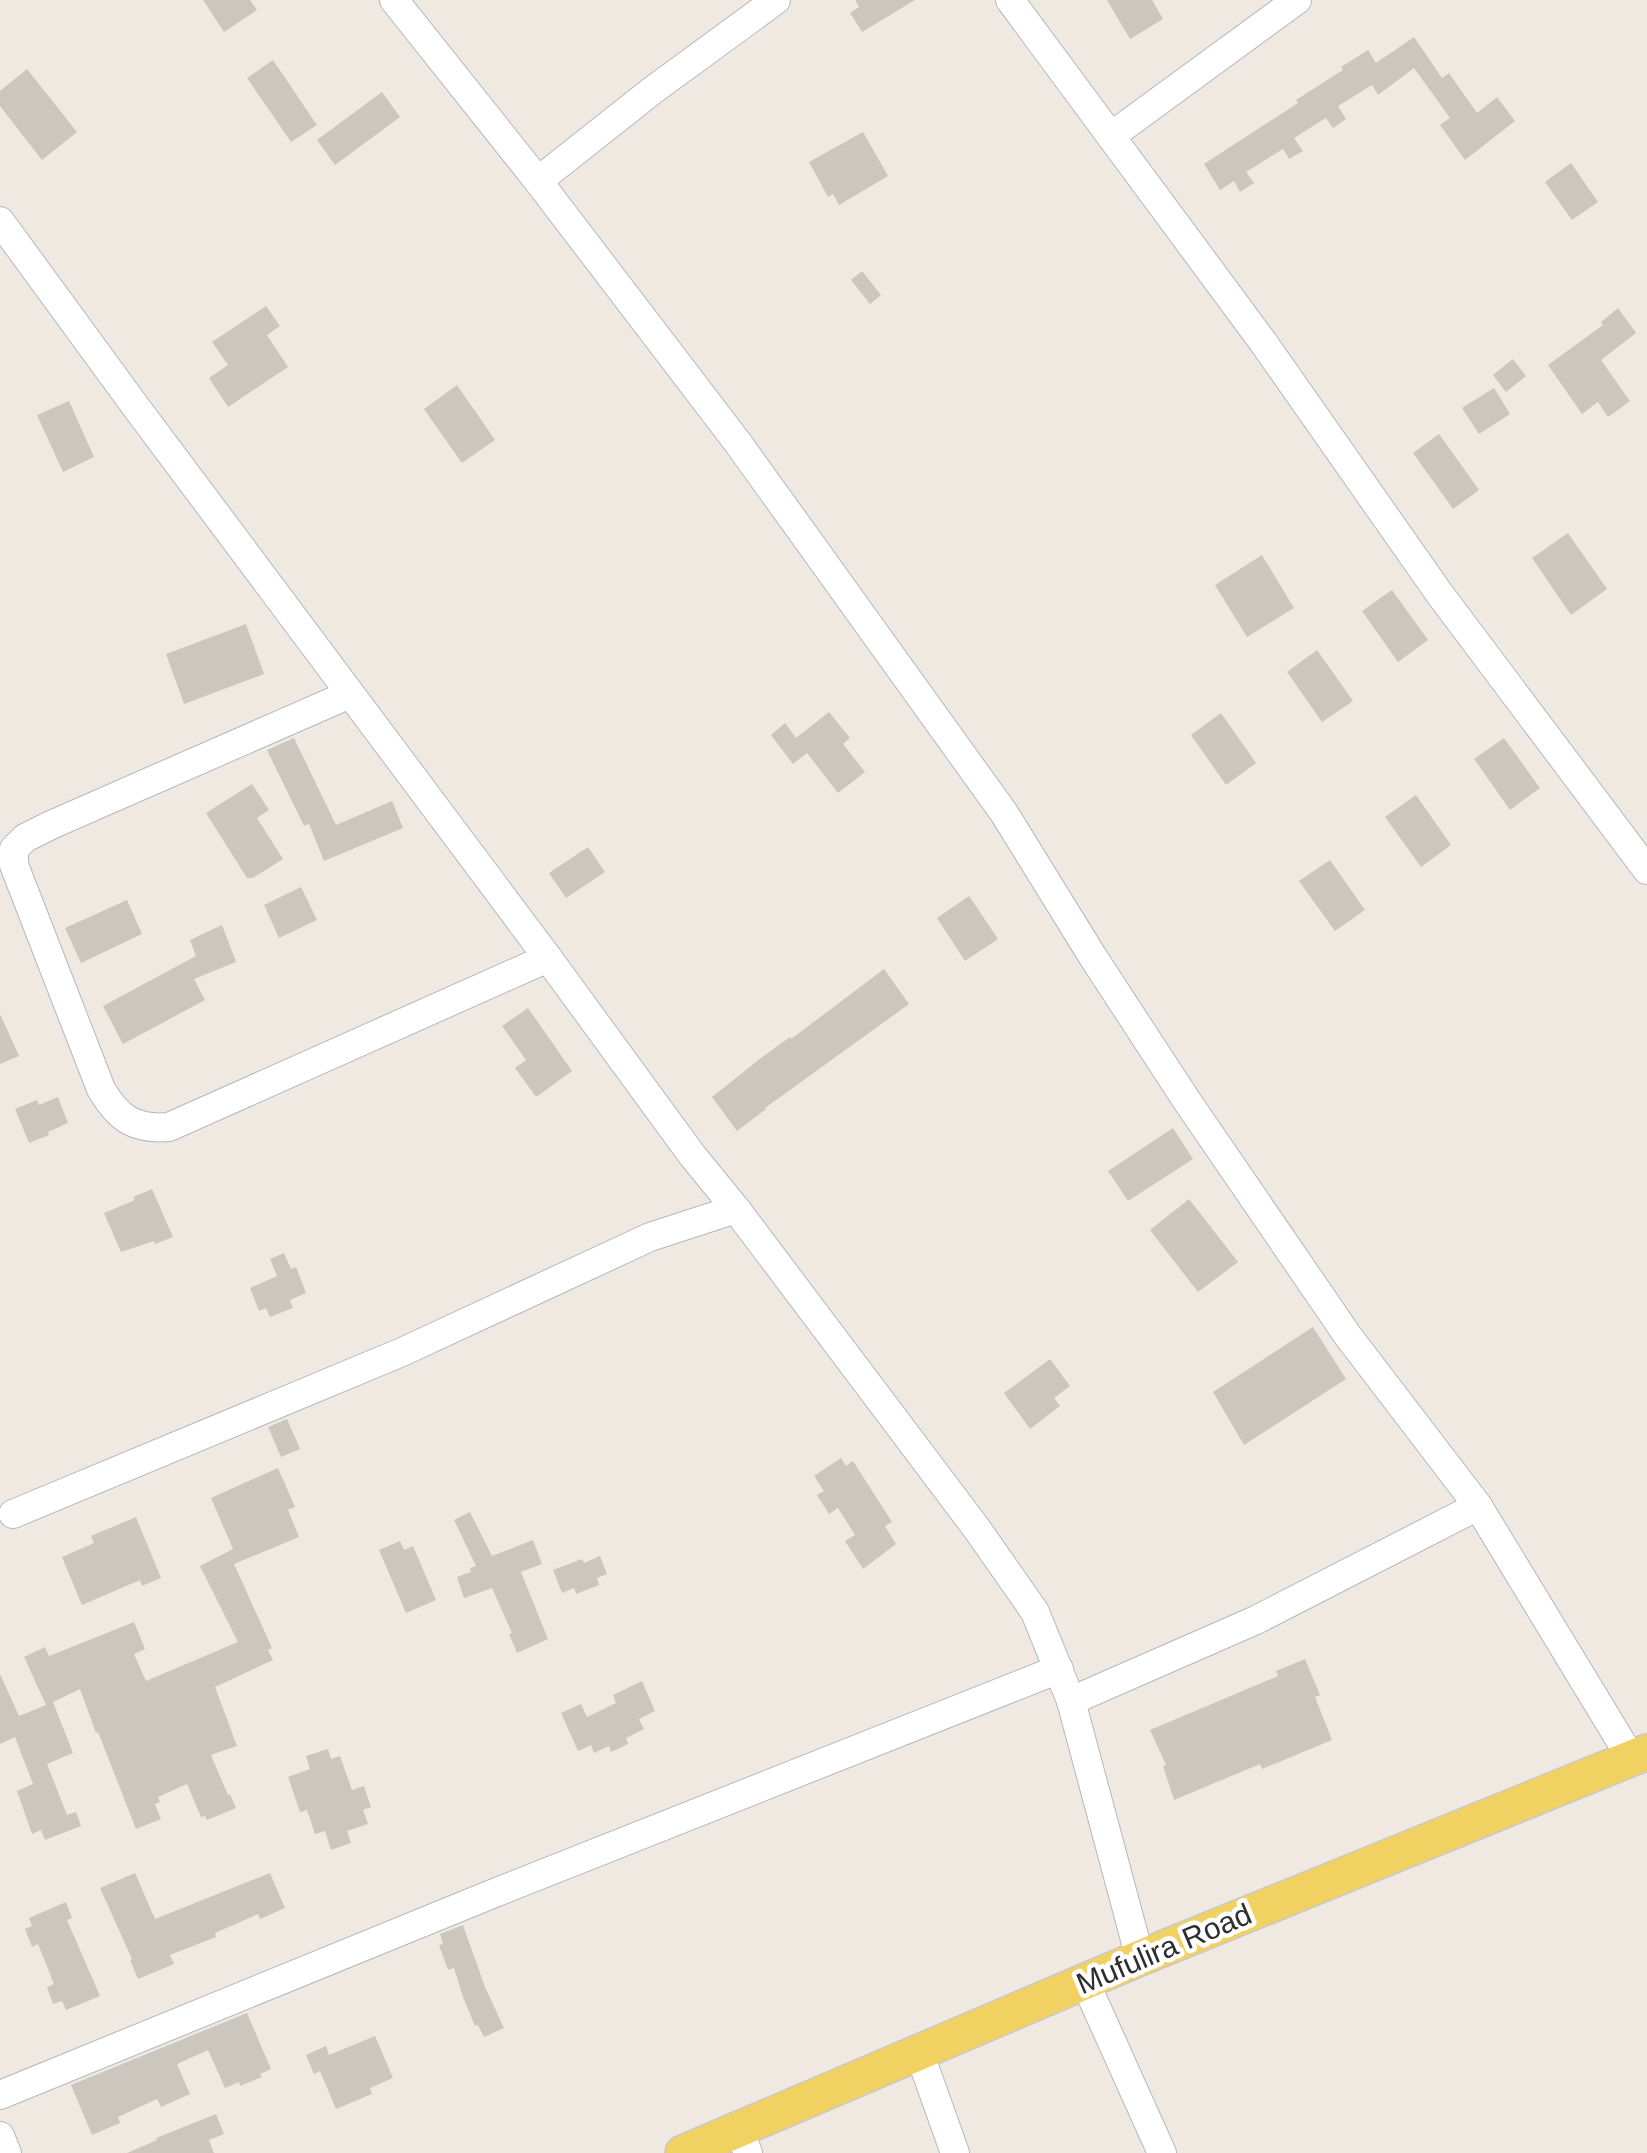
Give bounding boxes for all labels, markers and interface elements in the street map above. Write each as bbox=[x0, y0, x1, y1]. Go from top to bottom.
street label: Mufulira Road bbox=[1071, 1897, 1256, 2000]

